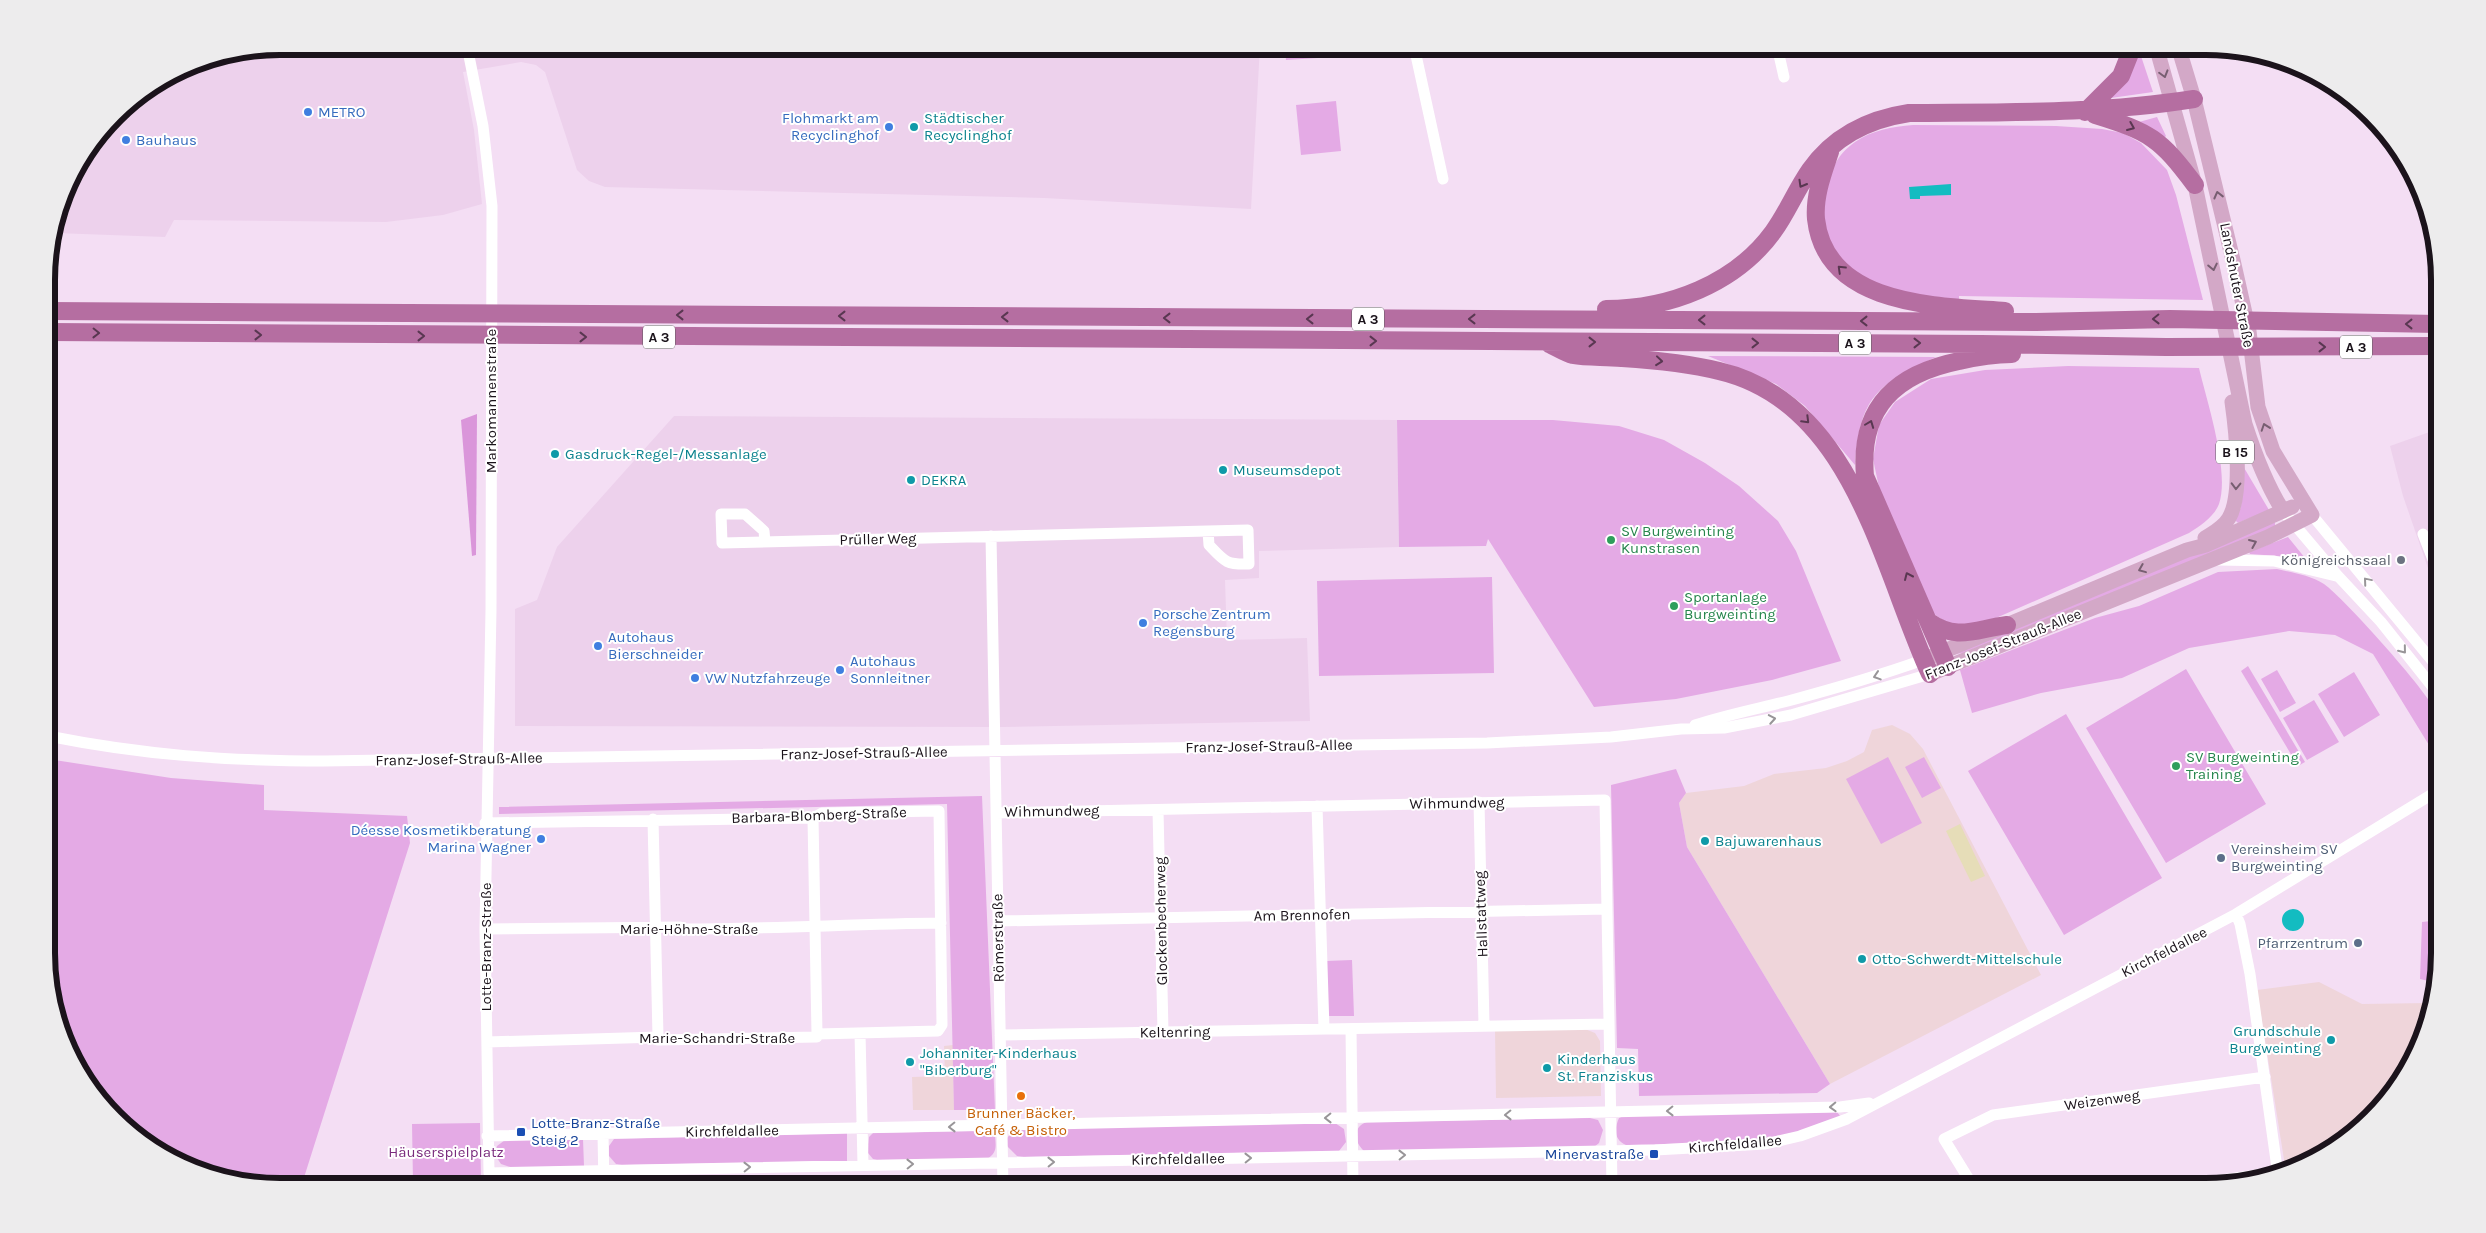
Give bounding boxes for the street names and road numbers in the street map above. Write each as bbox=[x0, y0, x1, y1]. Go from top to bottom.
street label: Landshuter Straße bbox=[2216, 221, 2258, 349]
road number: A 3 bbox=[1352, 308, 1384, 330]
road number: A 3 bbox=[643, 326, 675, 348]
street label: Markomannenstraße bbox=[482, 329, 500, 473]
road number: A 3 bbox=[1839, 332, 1871, 354]
road number: A 3 bbox=[2340, 336, 2372, 358]
road number: B 15 bbox=[2216, 441, 2254, 464]
street label: Prüller Weg bbox=[839, 529, 917, 549]
street label: Franz-Josef-Strauß-Allee bbox=[1922, 604, 2084, 684]
street label: Franz-Josef-Strauß-Allee bbox=[1185, 736, 1353, 756]
street label: Franz-Josef-Strauß-Allee bbox=[780, 743, 948, 763]
street label: Franz-Josef-Strauß-Allee bbox=[375, 749, 543, 769]
street label: Wihmundweg bbox=[1409, 793, 1505, 813]
street label: Wihmundweg bbox=[1004, 801, 1100, 821]
street label: Barbara-Blomberg-Straße bbox=[731, 803, 907, 827]
street label: Glockenbecherweg bbox=[1151, 856, 1171, 985]
street label: Hallstattweg bbox=[1470, 870, 1492, 958]
street label: Lotte-Branz-Straße bbox=[477, 882, 495, 1012]
street label: Römerstraße bbox=[988, 894, 1008, 982]
street label: Am Brennofen bbox=[1253, 905, 1351, 925]
street label: Marie-Höhne-Straße bbox=[620, 920, 758, 938]
street label: Kirchfeldallee bbox=[2118, 923, 2210, 981]
street label: Keltenring bbox=[1139, 1022, 1211, 1042]
street label: Marie-Schandri-Straße bbox=[639, 1029, 795, 1047]
street label: Weizenweg bbox=[2063, 1086, 2141, 1114]
street label: Kirchfeldallee bbox=[685, 1121, 779, 1141]
street label: Kirchfeldallee bbox=[1687, 1131, 1783, 1157]
street label: Kirchfeldallee bbox=[1131, 1149, 1225, 1169]

